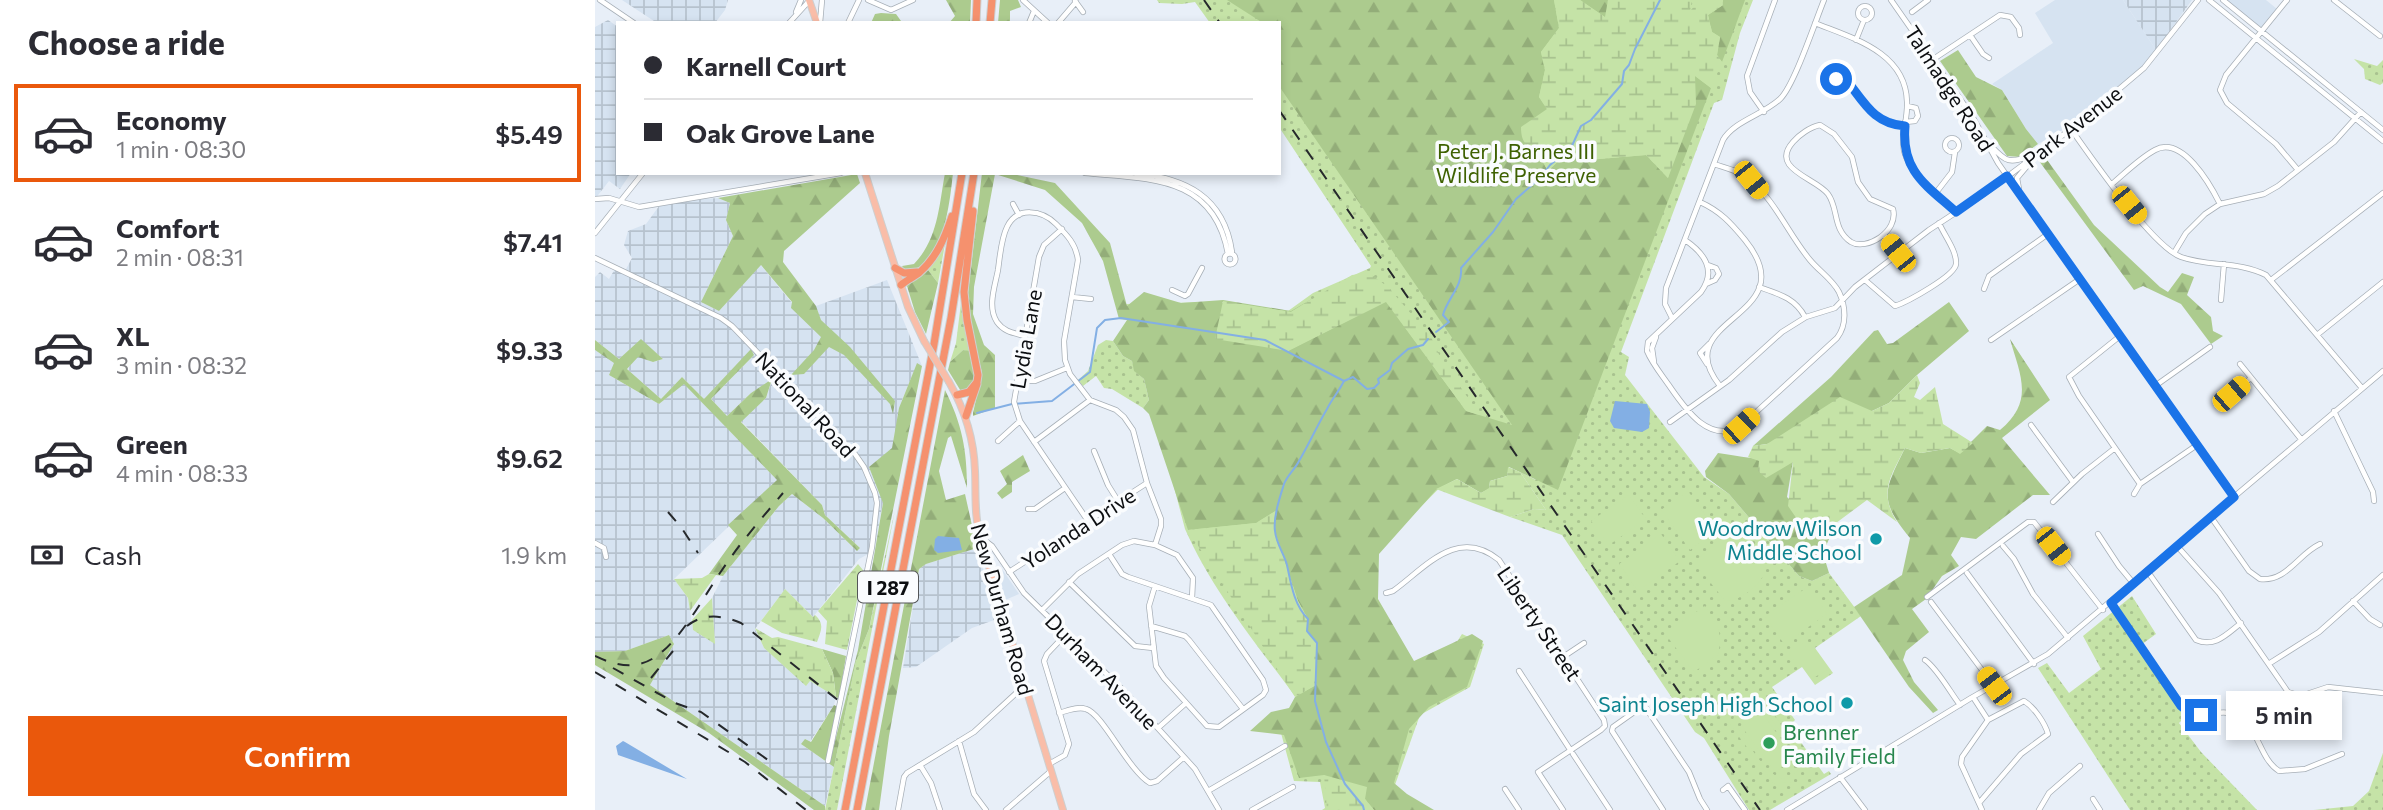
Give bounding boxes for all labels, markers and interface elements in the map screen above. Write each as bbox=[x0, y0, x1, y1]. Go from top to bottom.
street label: Talmadge Road bbox=[1900, 21, 2000, 155]
text: Choose a ride bbox=[28, 22, 225, 62]
text: Karnell Court bbox=[686, 50, 846, 81]
route start bbox=[1820, 63, 1852, 95]
street label: Park Avenue bbox=[2018, 80, 2126, 172]
icon: car bbox=[32, 102, 95, 165]
text: Economy bbox=[116, 104, 227, 135]
text: Oak Grove Lane bbox=[686, 117, 875, 148]
text: $5.49 bbox=[495, 118, 563, 149]
text: 1 min · 08:30 bbox=[116, 135, 246, 163]
park label: Peter J. Barnes III Wildlife Preserve bbox=[1436, 138, 1596, 187]
car bbox=[1730, 157, 1773, 203]
car bbox=[2108, 182, 2151, 228]
icon: car bbox=[32, 210, 95, 273]
text: Comfort bbox=[116, 212, 219, 243]
text: $7.41 bbox=[503, 226, 563, 257]
car bbox=[1877, 230, 1920, 276]
text: 2 min · 08:31 bbox=[116, 243, 244, 271]
street label: Lydia Lane bbox=[1004, 287, 1046, 391]
icon: car bbox=[32, 318, 95, 381]
text: XL bbox=[116, 320, 150, 351]
text: $9.33 bbox=[496, 334, 563, 365]
street label: National Road bbox=[751, 346, 861, 462]
text: 3 min · 08:32 bbox=[116, 351, 247, 379]
car bbox=[2209, 372, 2254, 416]
car bbox=[1719, 404, 1764, 448]
icon: car bbox=[32, 426, 95, 489]
text: Green bbox=[116, 428, 188, 459]
text: $9.62 bbox=[496, 442, 563, 473]
text: 4 min · 08:33 bbox=[116, 459, 248, 487]
street label: Yolanda Drive bbox=[1016, 482, 1140, 574]
place label: Woodrow Wilson Middle School bbox=[1698, 515, 1862, 564]
street label: New Durham Road bbox=[967, 520, 1039, 698]
car bbox=[2032, 523, 2075, 569]
marker: Woodrow Wilson Middle School bbox=[1868, 531, 1884, 547]
icon: cash bbox=[28, 536, 66, 574]
text: Cash bbox=[84, 539, 142, 570]
text: 1.9 km bbox=[501, 541, 567, 569]
street label: Liberty Street bbox=[1493, 561, 1587, 685]
road number: I 287 bbox=[858, 572, 918, 602]
street label: Durham Avenue bbox=[1041, 608, 1163, 734]
car bbox=[1973, 663, 2016, 709]
callout: 5 min bbox=[2225, 690, 2341, 740]
place label: Saint Joseph High School bbox=[1598, 691, 1833, 716]
marker: Saint Joseph High School bbox=[1839, 695, 1855, 711]
route end bbox=[2185, 699, 2217, 731]
text: 5 min bbox=[2255, 701, 2313, 729]
button: Confirm bbox=[28, 716, 567, 796]
place label: Brenner Family Field bbox=[1783, 719, 1896, 768]
marker: Brenner Family Field bbox=[1761, 735, 1777, 751]

